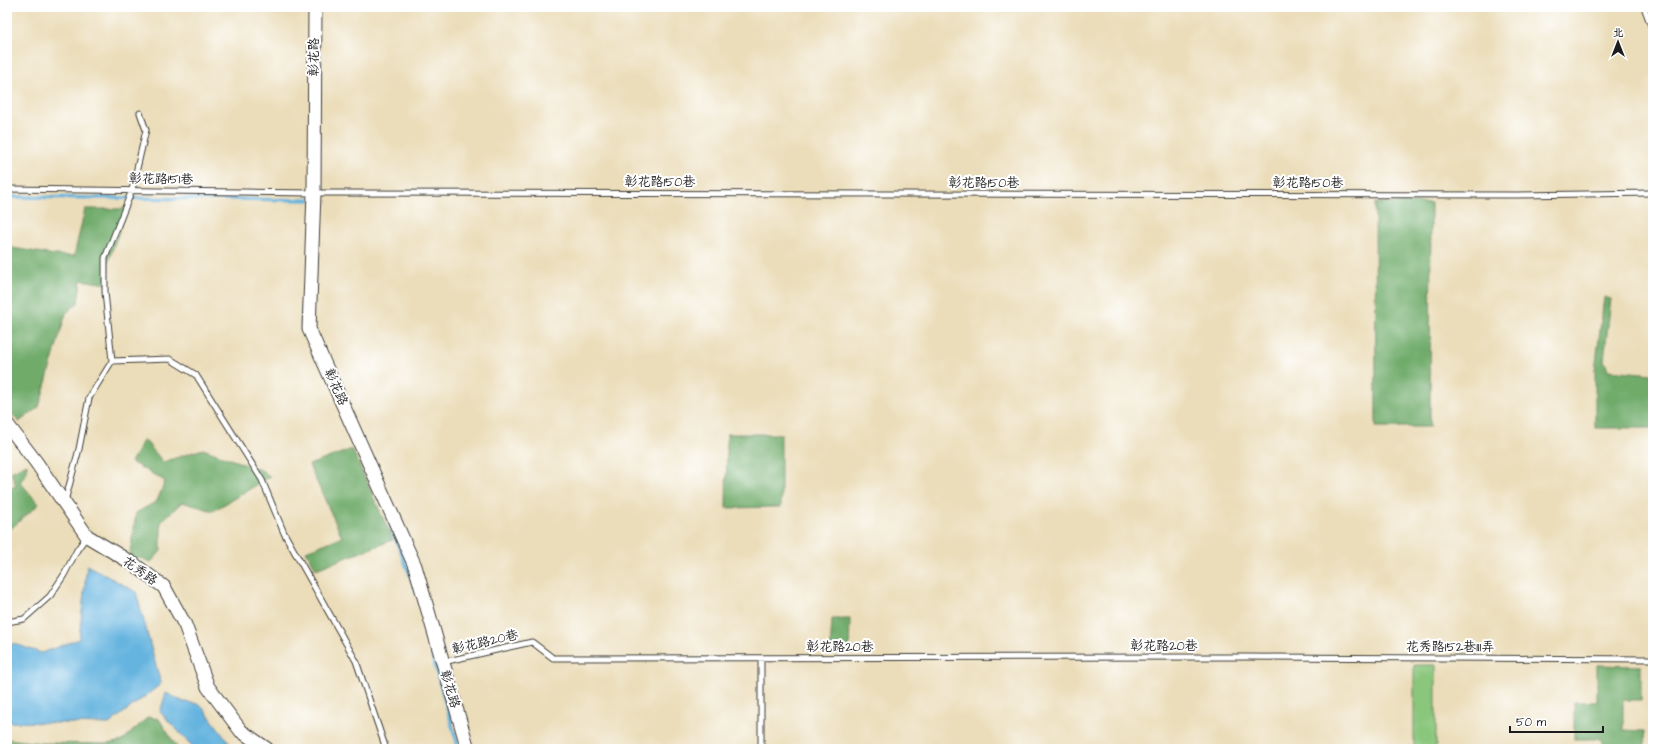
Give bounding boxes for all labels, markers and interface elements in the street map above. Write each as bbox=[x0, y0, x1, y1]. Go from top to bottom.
north arrow bbox=[1598, 22, 1638, 62]
text: 北 bbox=[1613, 25, 1624, 40]
street label: 彰花路 bbox=[305, 37, 323, 77]
street label: 彰花路151巷 bbox=[129, 169, 193, 189]
street label: 彰花路150巷 bbox=[624, 173, 696, 191]
street label: 彰花路150巷 bbox=[948, 174, 1020, 192]
street label: 彰花路150巷 bbox=[1272, 174, 1344, 192]
street label: 彰花路 bbox=[320, 366, 352, 408]
street label: 花秀路 bbox=[119, 552, 161, 590]
street label: 彰花路20巷 bbox=[450, 626, 520, 658]
street label: 彰花路20巷 bbox=[1130, 637, 1198, 655]
street label: 彰花路20巷 bbox=[806, 638, 874, 656]
street label: 花秀路152巷111弄 bbox=[1406, 638, 1494, 656]
street label: 彰花路 bbox=[436, 668, 464, 710]
scale bar bbox=[1510, 708, 1603, 734]
text: 50 m bbox=[1516, 714, 1547, 731]

